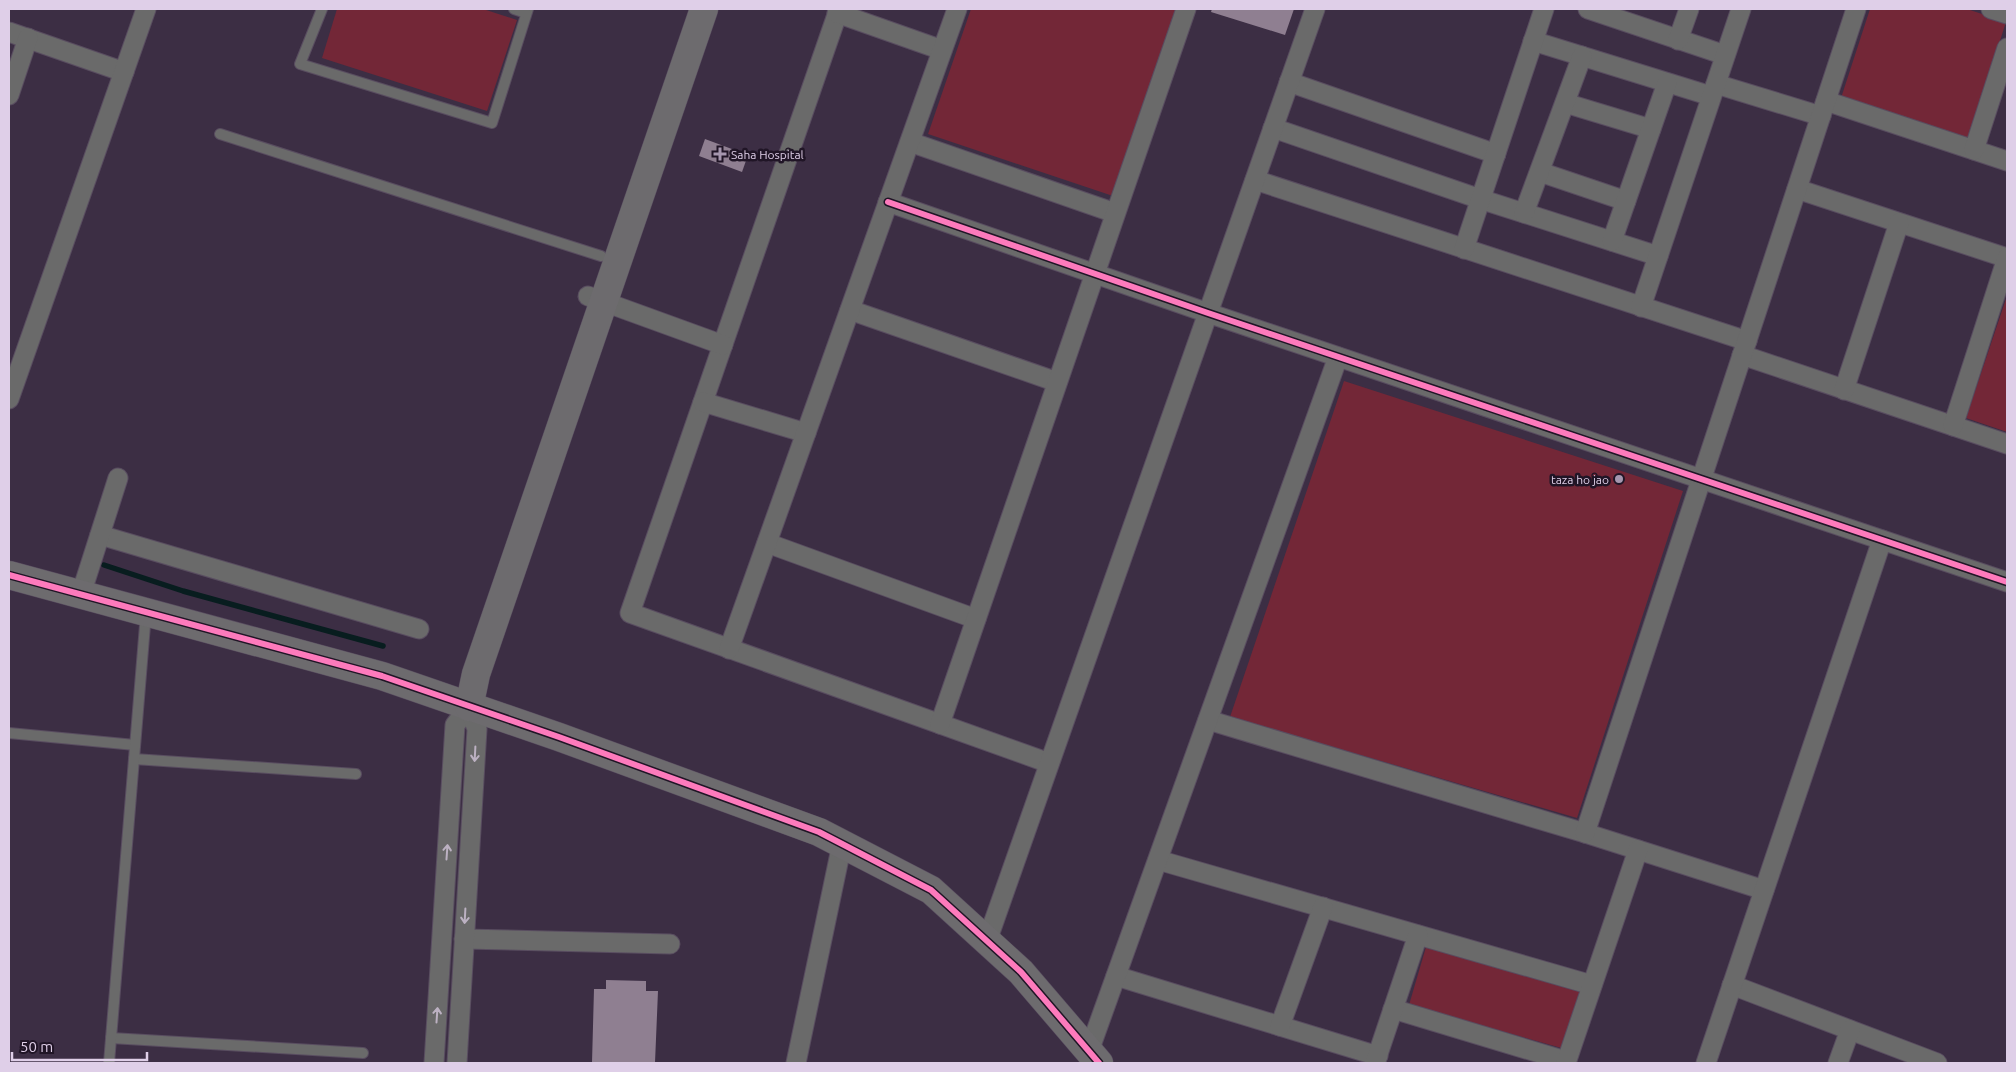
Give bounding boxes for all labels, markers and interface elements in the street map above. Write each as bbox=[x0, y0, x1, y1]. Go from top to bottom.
marker: Saha Hospital bbox=[713, 147, 727, 161]
place label: Saha Hospital bbox=[731, 148, 804, 161]
place label: taza ho jao bbox=[1551, 473, 1609, 486]
marker: taza ho jao bbox=[1613, 473, 1625, 485]
one-way arrow bbox=[471, 746, 480, 762]
one-way arrow bbox=[442, 845, 451, 861]
one-way arrow bbox=[461, 908, 470, 924]
one-way arrow bbox=[432, 1007, 441, 1023]
scale bar bbox=[12, 1030, 148, 1062]
text: 50 m bbox=[20, 1038, 53, 1055]

